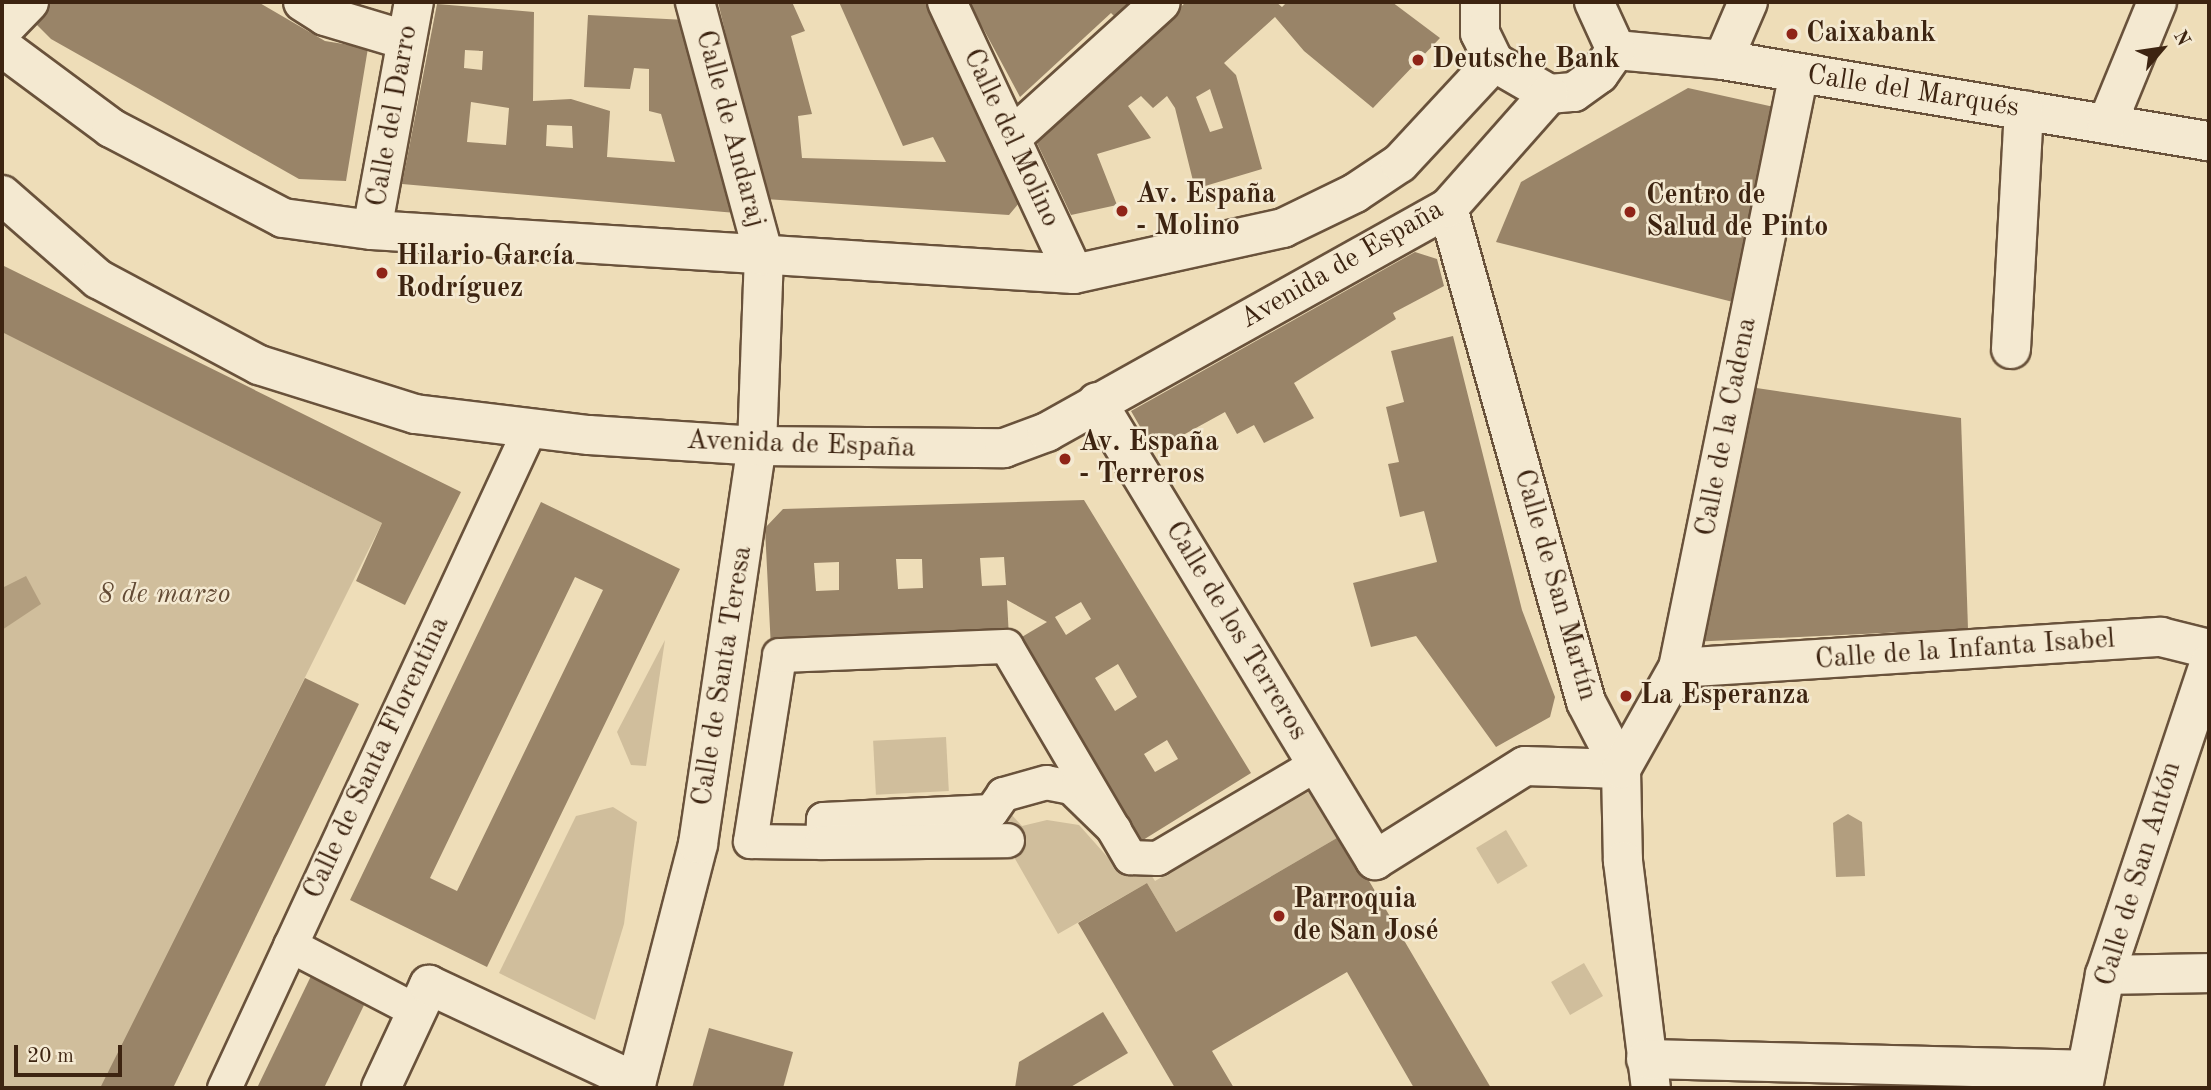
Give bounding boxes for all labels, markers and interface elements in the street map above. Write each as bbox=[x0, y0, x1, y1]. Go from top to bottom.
north arrow bbox=[2127, 14, 2197, 84]
place label: Caixabank bbox=[1806, 17, 1936, 51]
street label: Calle del Darro bbox=[360, 23, 426, 209]
marker: Caixabank bbox=[1784, 26, 1800, 42]
street label: Calle de Andaraj bbox=[688, 27, 772, 231]
text: N bbox=[2169, 28, 2193, 50]
place label: Deutsche Bank bbox=[1432, 43, 1620, 77]
street label: Calle del Molino bbox=[955, 44, 1067, 232]
marker: Deutsche Bank bbox=[1410, 52, 1426, 68]
street label: Calle del Marqués bbox=[1805, 59, 2021, 125]
place label: Av. España - Molino bbox=[1136, 178, 1276, 244]
place label: Centro de Salud de Pinto bbox=[1646, 179, 1828, 245]
street label: Avenida de España bbox=[1234, 193, 1450, 337]
marker: Centro de Salud de Pinto bbox=[1620, 202, 1640, 222]
marker: Av. España - Molino bbox=[1114, 203, 1130, 219]
place label: Hilario García Rodríguez bbox=[396, 240, 575, 306]
marker: Hilario García Rodríguez bbox=[374, 265, 390, 281]
street label: Calle de la Cadena bbox=[1689, 315, 1765, 539]
street label: Avenida de España bbox=[686, 424, 916, 466]
place label: Av. España - Terreros bbox=[1079, 426, 1219, 492]
marker: Av. España - Terreros bbox=[1057, 451, 1073, 467]
street label: Calle de San Martín bbox=[1506, 465, 1604, 705]
street label: Calle de los Terreros bbox=[1157, 515, 1315, 747]
street label: Calle de Santa Teresa bbox=[686, 544, 760, 808]
park label: 8 de marzo bbox=[97, 578, 231, 612]
street label: Calle de Santa Florentina bbox=[297, 611, 457, 905]
street label: Calle de la Infanta Isabel bbox=[1814, 623, 2116, 677]
place label: La Esperanza bbox=[1640, 679, 1810, 713]
marker: La Esperanza bbox=[1618, 688, 1634, 704]
street label: Calle de San Antón bbox=[2089, 758, 2189, 990]
place label: Parroquia de San José bbox=[1293, 883, 1439, 949]
marker: Parroquia de San José bbox=[1271, 908, 1287, 924]
scale bar bbox=[18, 1030, 126, 1074]
text: 20 m bbox=[27, 1046, 74, 1067]

